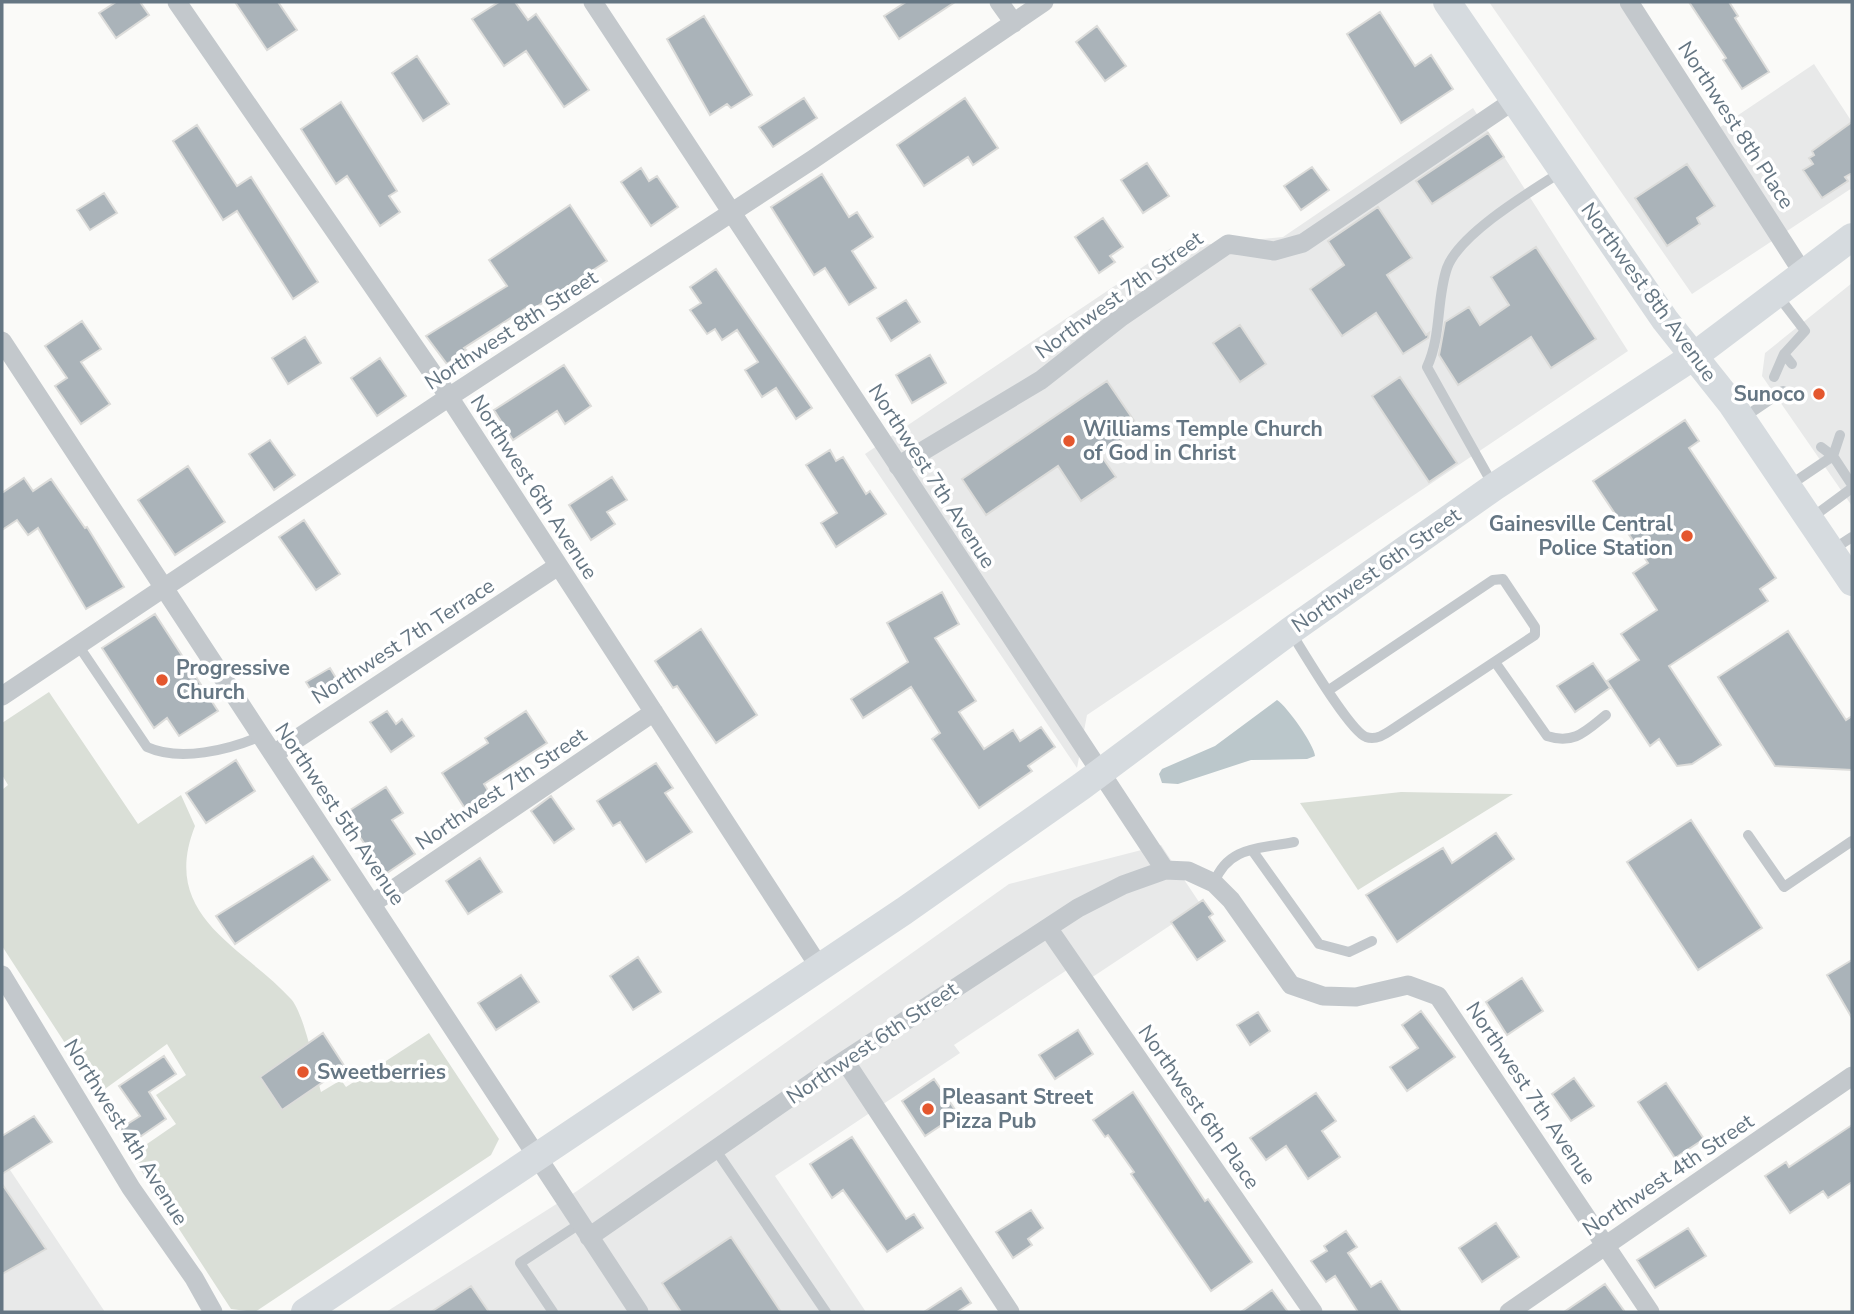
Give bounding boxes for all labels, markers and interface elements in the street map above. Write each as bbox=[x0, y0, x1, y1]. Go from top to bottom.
street label: Northwest 8th Place bbox=[1671, 36, 1801, 214]
street label: Northwest 8th Avenue bbox=[1575, 197, 1723, 387]
street label: Northwest 7th Street bbox=[1030, 224, 1209, 365]
street label: Northwest 8th Street bbox=[419, 263, 603, 396]
street label: Northwest 7th Avenue bbox=[862, 378, 1002, 574]
place label: Sunoco bbox=[1733, 380, 1805, 408]
marker: Sunoco bbox=[1811, 386, 1827, 402]
street label: Northwest 6th Avenue bbox=[464, 389, 604, 585]
place label: Williams Temple Church of God in Christ bbox=[1083, 415, 1323, 467]
marker: Williams Temple Church of God in Christ bbox=[1061, 433, 1077, 449]
street label: Northwest 6th Street bbox=[1286, 501, 1467, 639]
place label: Gainesville Central Police Station bbox=[1489, 510, 1673, 562]
marker: Gainesville Central Police Station bbox=[1679, 528, 1695, 544]
street label: Northwest 7th Terrace bbox=[306, 571, 500, 711]
place label: Progressive Church bbox=[176, 654, 290, 706]
marker: Progressive Church bbox=[154, 672, 170, 688]
street label: Northwest 5th Avenue bbox=[268, 717, 412, 911]
street label: Northwest 7th Street bbox=[410, 721, 592, 857]
street label: Northwest 6th Street bbox=[781, 975, 963, 1111]
street label: Northwest 7th Avenue bbox=[1459, 996, 1603, 1190]
street label: Northwest 6th Place bbox=[1132, 1019, 1266, 1195]
street label: Northwest 4th Avenue bbox=[57, 1034, 195, 1230]
place label: Sweetberries bbox=[317, 1058, 446, 1086]
marker: Sweetberries bbox=[295, 1064, 311, 1080]
place label: Pleasant Street Pizza Pub bbox=[942, 1083, 1094, 1135]
marker: Pleasant Street Pizza Pub bbox=[920, 1101, 936, 1117]
street label: Northwest 4th Street bbox=[1577, 1107, 1759, 1243]

